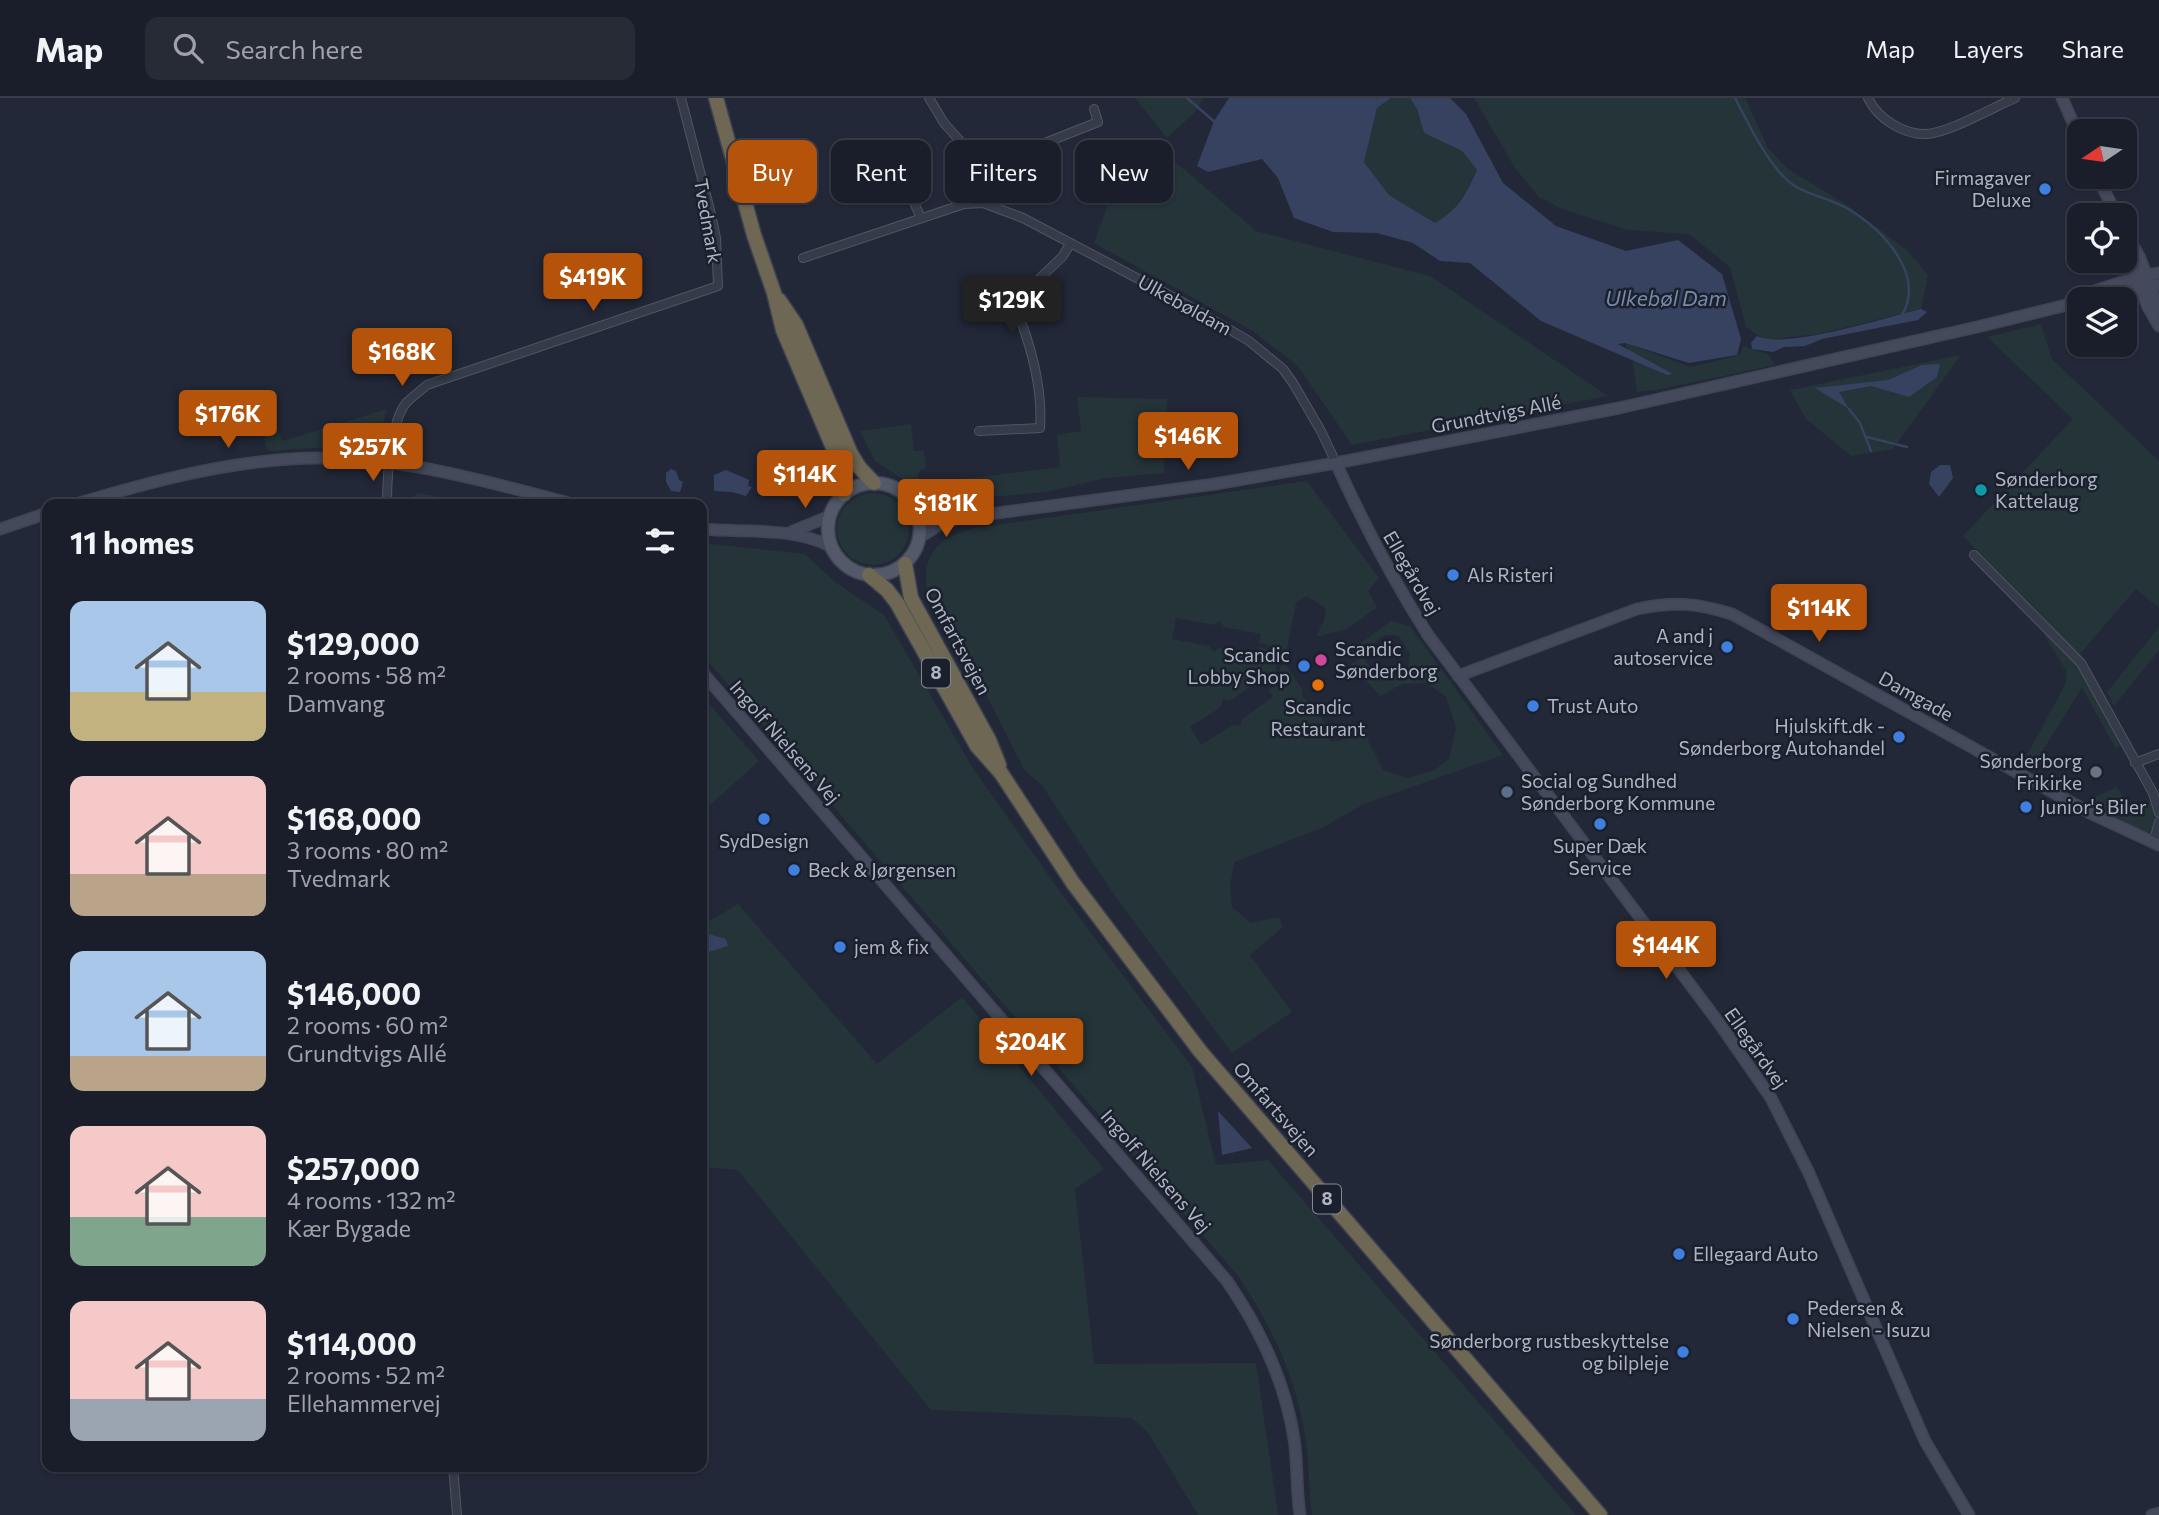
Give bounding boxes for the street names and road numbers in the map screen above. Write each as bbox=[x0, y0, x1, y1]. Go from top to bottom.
street label: Tvedmark bbox=[690, 177, 727, 265]
street label: Ulkebøldam bbox=[1134, 269, 1236, 340]
street label: Grundtvigs Allé bbox=[1429, 390, 1563, 437]
street label: Ellegårdvej bbox=[1379, 527, 1446, 619]
street label: Omfartsvejen bbox=[920, 583, 996, 698]
road number: 8 bbox=[922, 658, 950, 688]
street label: Damgade bbox=[1875, 666, 1958, 725]
street label: Ingolf Nielsens Vej bbox=[725, 675, 845, 808]
street label: Ellegårdvej bbox=[1720, 1003, 1793, 1093]
street label: Omfartsvejen bbox=[1229, 1056, 1324, 1161]
street label: Ingolf Nielsens Vej bbox=[1096, 1104, 1216, 1237]
road number: 8 bbox=[1313, 1184, 1341, 1214]

